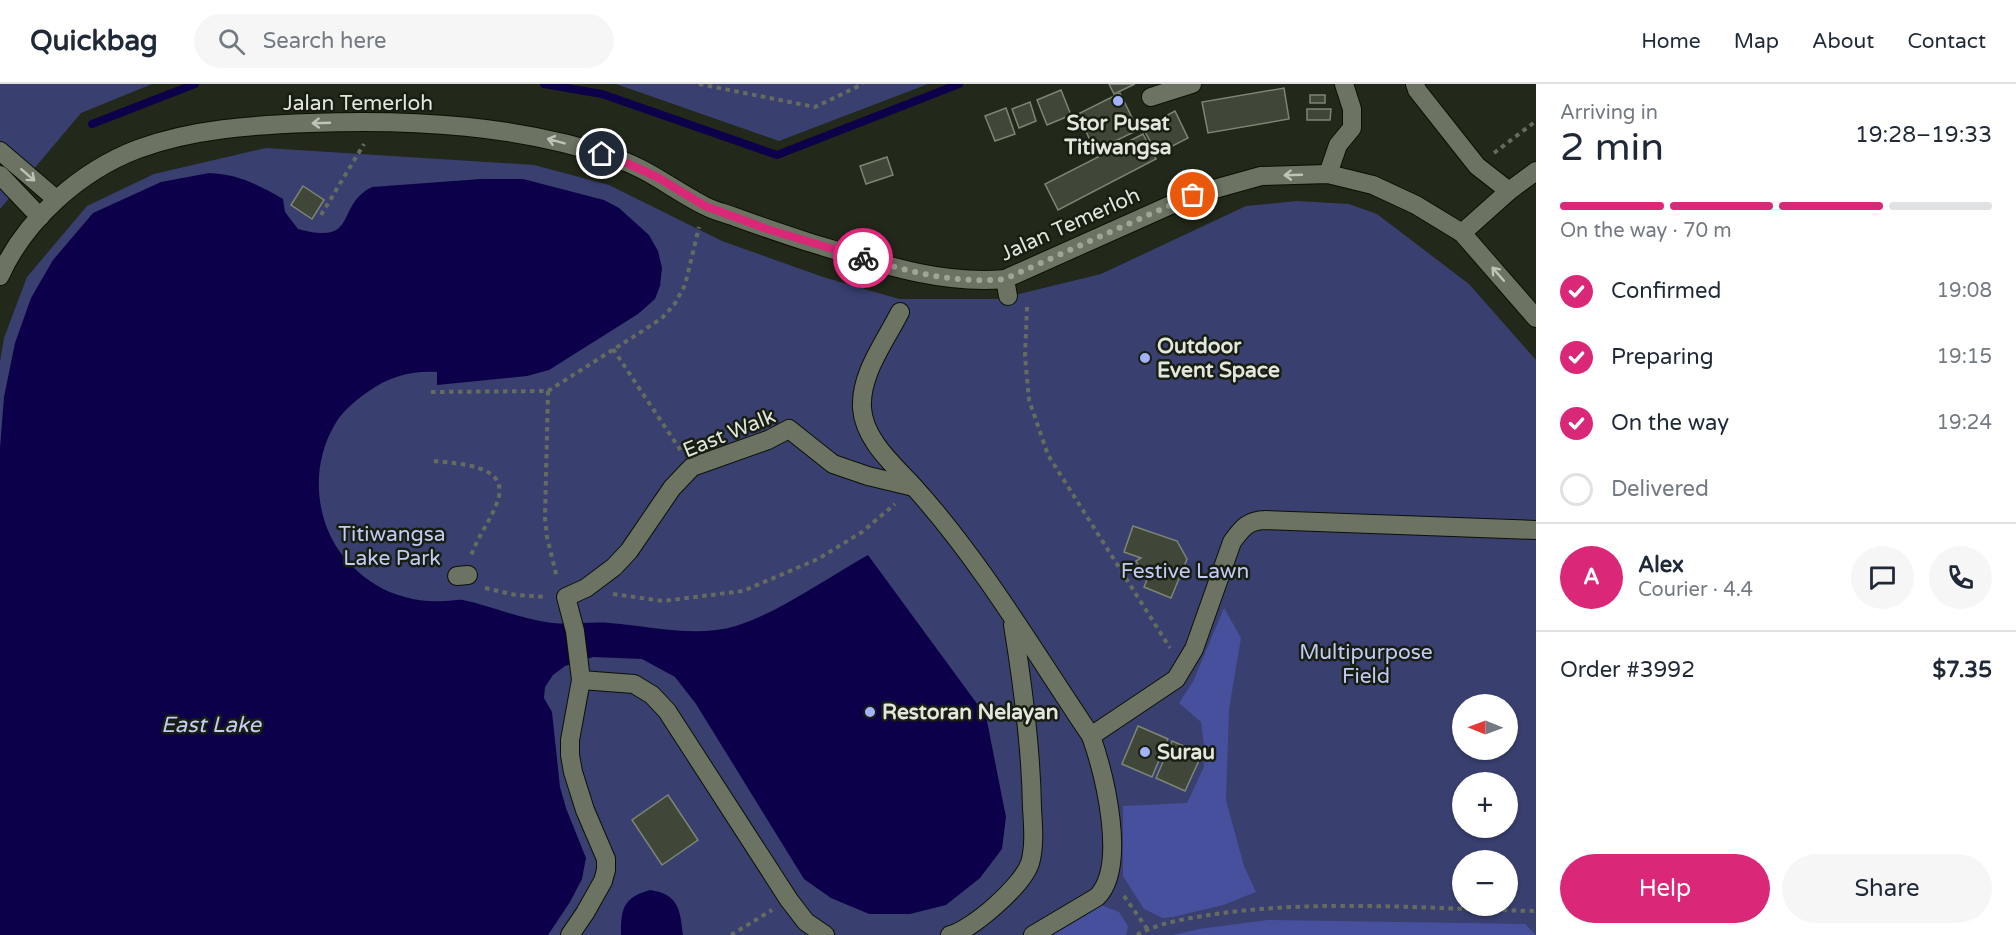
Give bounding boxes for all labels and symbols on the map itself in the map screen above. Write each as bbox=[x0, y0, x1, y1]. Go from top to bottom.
street label: Jalan Temerloh bbox=[283, 91, 433, 116]
marker: Stor Pusat Titiwangsa bbox=[1111, 94, 1125, 108]
place label: Stor Pusat Titiwangsa bbox=[1063, 111, 1172, 160]
one-way arrow bbox=[311, 117, 331, 128]
pin bbox=[576, 128, 627, 179]
one-way arrow bbox=[547, 135, 566, 147]
one-way arrow bbox=[20, 168, 35, 182]
pin bbox=[1167, 169, 1218, 220]
one-way arrow bbox=[1283, 170, 1303, 181]
street label: Jalan Temerloh bbox=[997, 182, 1144, 266]
courier bbox=[833, 228, 893, 288]
one-way arrow bbox=[1491, 266, 1505, 281]
place label: Outdoor Event Space bbox=[1157, 334, 1280, 383]
marker: Outdoor Event Space bbox=[1138, 351, 1152, 365]
street label: East Walk bbox=[679, 404, 779, 463]
park label: Titiwangsa Lake Park bbox=[338, 522, 446, 571]
park label: Festive Lawn bbox=[1121, 559, 1249, 584]
park label: Multipurpose Field bbox=[1299, 640, 1433, 689]
north arrow bbox=[1452, 694, 1518, 760]
place label: Restoran Nelayan bbox=[882, 700, 1059, 725]
marker: Restoran Nelayan bbox=[863, 705, 877, 719]
water label: East Lake bbox=[161, 712, 263, 738]
place label: Surau bbox=[1157, 740, 1215, 765]
marker: Surau bbox=[1138, 745, 1152, 759]

